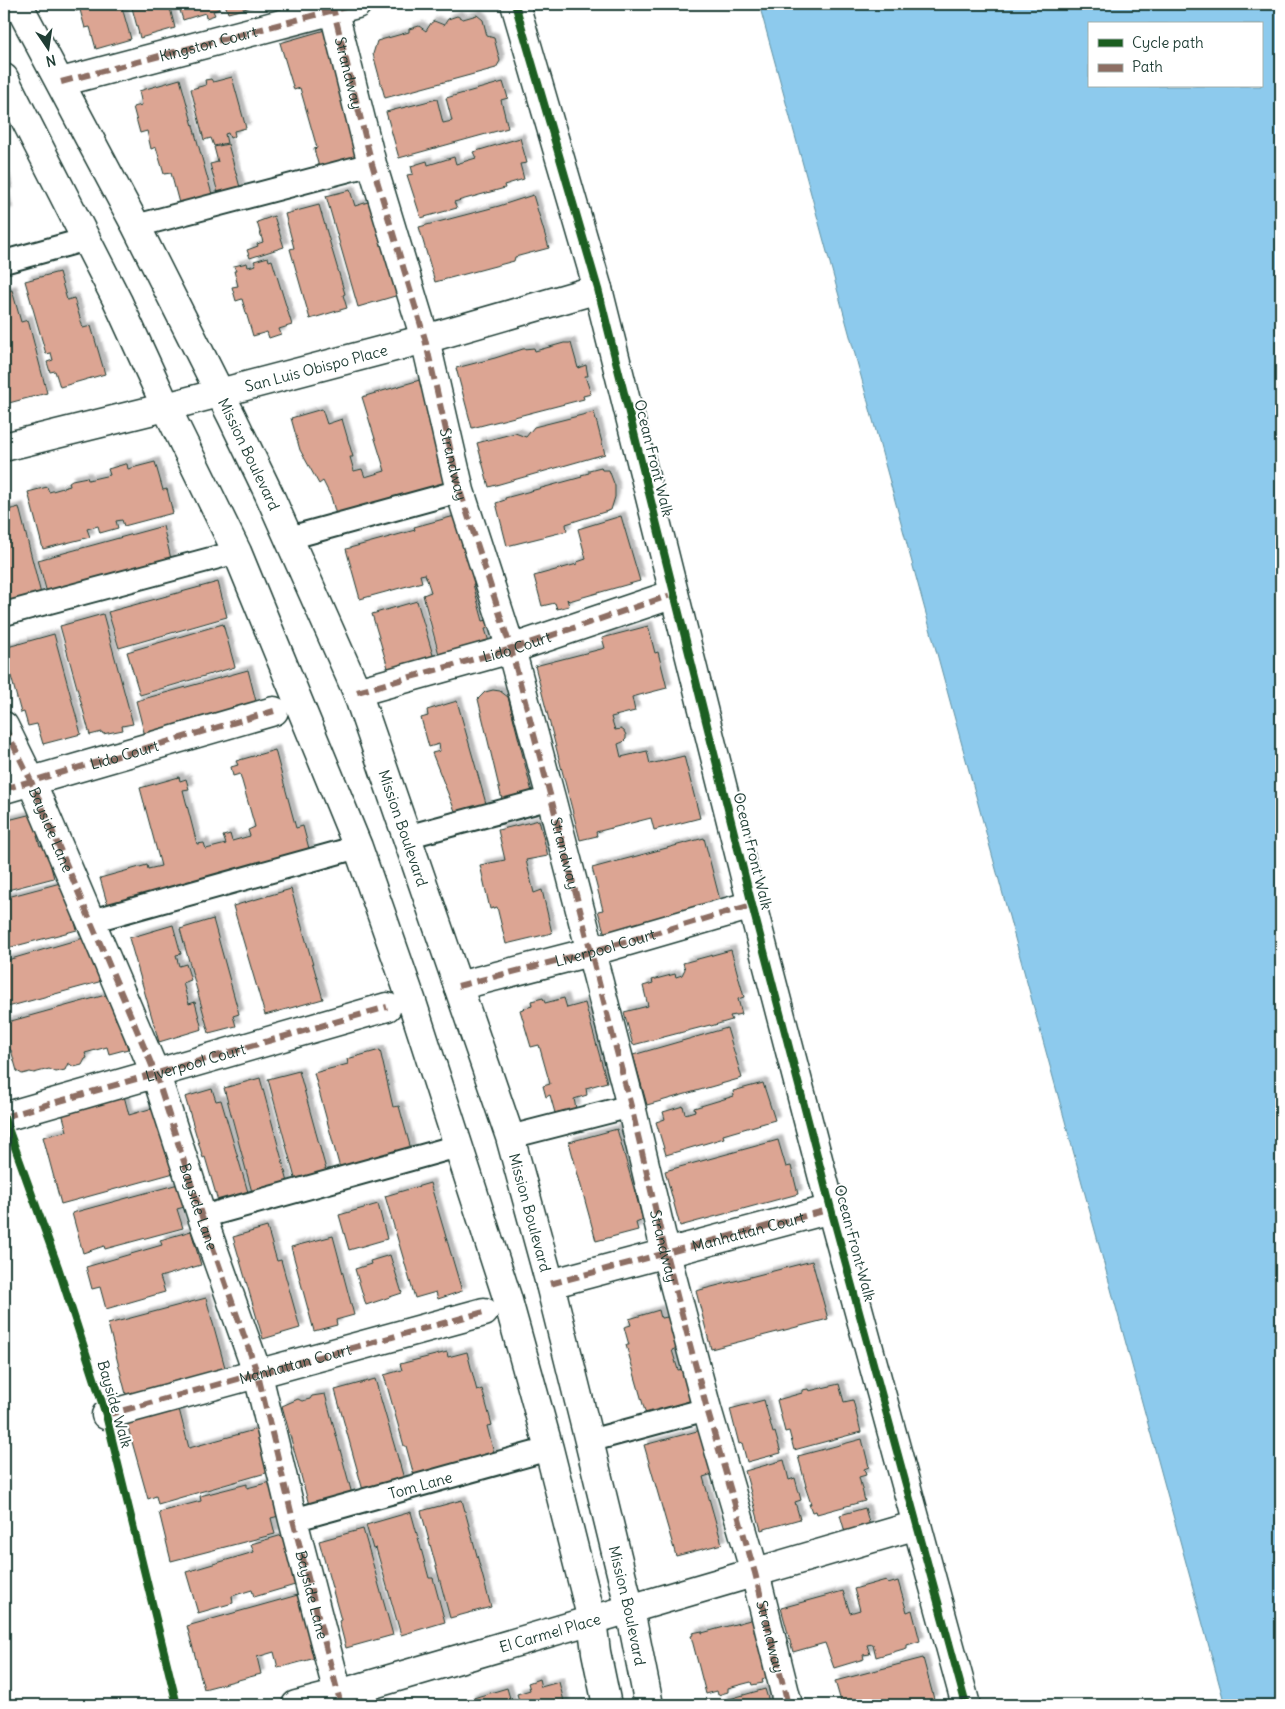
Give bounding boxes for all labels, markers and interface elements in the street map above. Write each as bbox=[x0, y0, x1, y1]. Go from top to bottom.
street label: Kingston Court bbox=[157, 21, 259, 65]
north arrow bbox=[22, 22, 72, 72]
legend bbox=[1088, 22, 1262, 88]
text: Cycle path bbox=[1132, 33, 1204, 52]
street label: Strandway bbox=[331, 35, 367, 111]
text: N bbox=[44, 51, 58, 71]
text: Path bbox=[1132, 57, 1163, 76]
street label: San Luis Obispo Place bbox=[243, 340, 389, 395]
street label: Mission Boulevard bbox=[214, 395, 284, 513]
street label: Ocean Front Walk bbox=[630, 397, 678, 519]
street label: Strandway bbox=[436, 426, 472, 503]
street label: Lido Court bbox=[480, 627, 553, 666]
street label: Lido Court bbox=[88, 735, 161, 773]
street label: Mission Boulevard bbox=[375, 767, 433, 889]
street label: Bayside Lane bbox=[25, 784, 78, 875]
street label: Ocean Front Walk bbox=[729, 790, 777, 912]
street label: Strandway bbox=[547, 815, 584, 891]
street label: Liverpool Court bbox=[553, 924, 657, 970]
street label: Liverpool Court bbox=[143, 1039, 248, 1085]
street label: Mission Boulevard bbox=[505, 1151, 556, 1274]
street label: Bayside Lane bbox=[176, 1160, 222, 1253]
street label: Ocean Front Walk bbox=[830, 1183, 880, 1304]
street label: Manhattan Court bbox=[690, 1207, 806, 1255]
street label: Strandway bbox=[646, 1208, 683, 1284]
street label: Manhattan Court bbox=[237, 1339, 353, 1388]
street label: Bayside Walk bbox=[93, 1358, 137, 1450]
street label: Tom Lane bbox=[386, 1467, 454, 1503]
street label: Mission Boulevard bbox=[605, 1544, 650, 1667]
street label: Bayside Lane bbox=[292, 1548, 333, 1641]
street label: Strandway bbox=[753, 1598, 789, 1675]
street label: El Carmel Place bbox=[497, 1609, 603, 1656]

